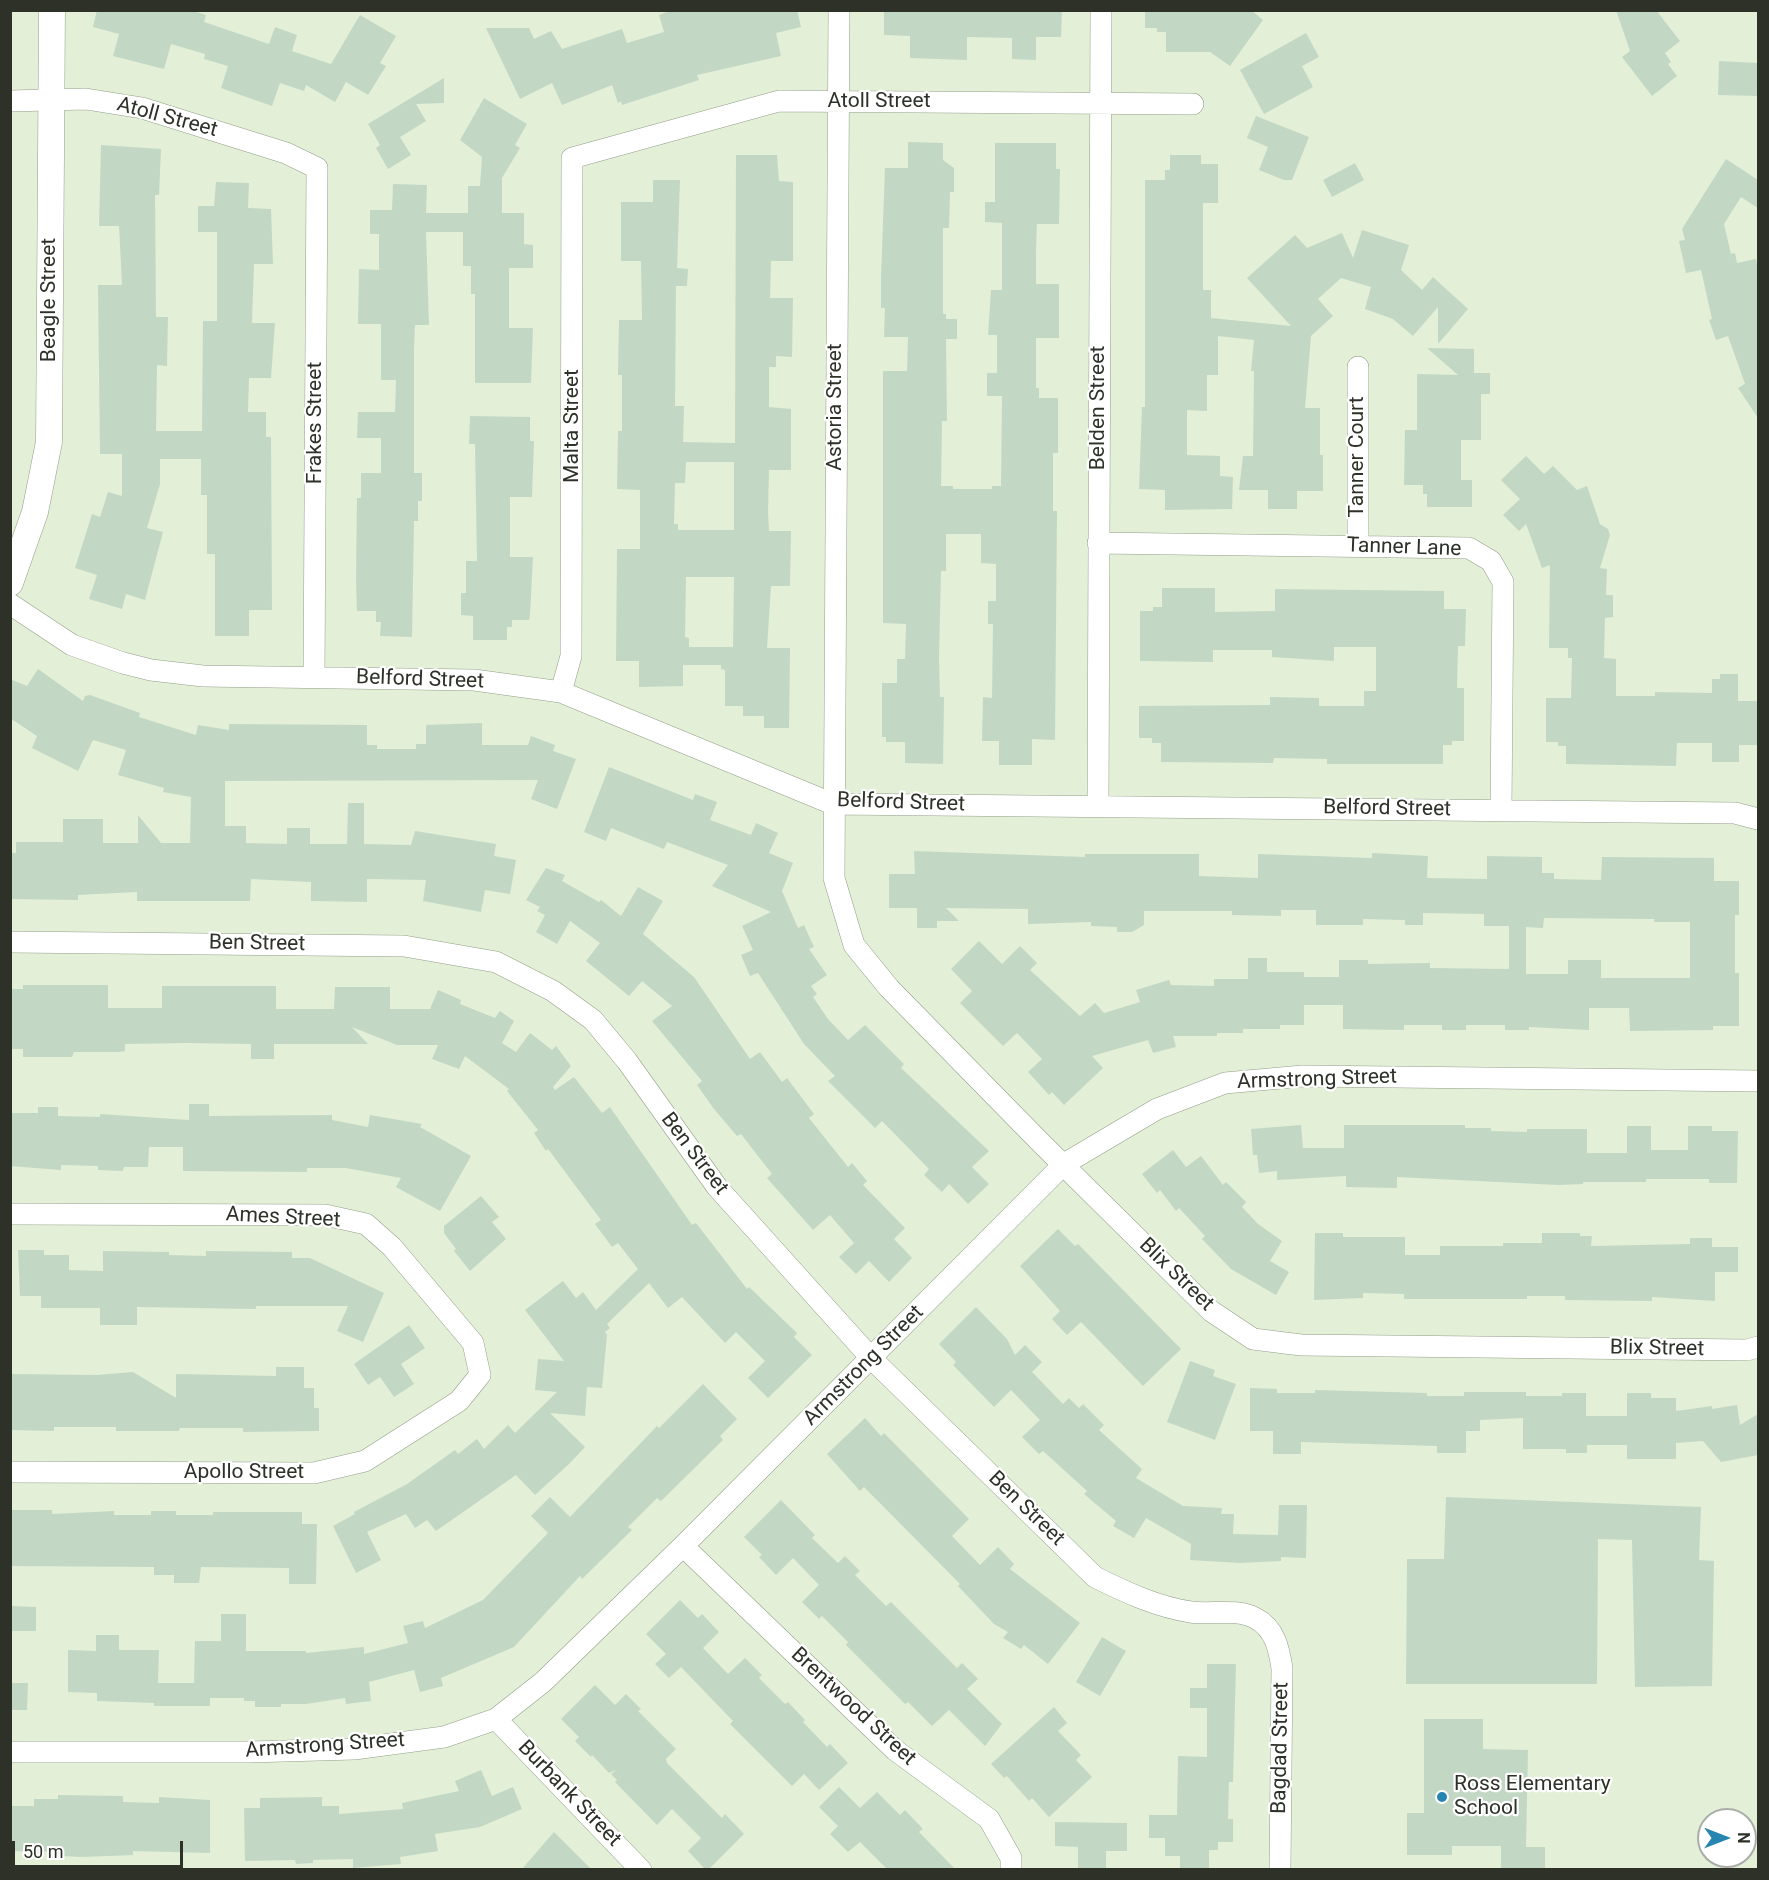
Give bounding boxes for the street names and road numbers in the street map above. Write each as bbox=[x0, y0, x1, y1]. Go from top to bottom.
street label: Atoll Street bbox=[828, 89, 930, 115]
street label: Atoll Street bbox=[114, 93, 220, 143]
street label: Beagle Street bbox=[37, 238, 63, 362]
street label: Astoria Street bbox=[823, 343, 849, 471]
street label: Belden Street bbox=[1086, 346, 1112, 470]
street label: Frakes Street bbox=[303, 362, 329, 484]
street label: Malta Street bbox=[560, 369, 586, 483]
street label: Tanner Court bbox=[1345, 396, 1371, 518]
street label: Tanner Lane bbox=[1346, 533, 1462, 563]
street label: Belford Street bbox=[356, 665, 484, 695]
street label: Belford Street bbox=[837, 788, 965, 818]
street label: Belford Street bbox=[1323, 795, 1451, 823]
street label: Ben Street bbox=[209, 931, 305, 957]
street label: Armstrong Street bbox=[1237, 1065, 1397, 1095]
street label: Ben Street bbox=[655, 1108, 733, 1200]
street label: Ames Street bbox=[225, 1202, 341, 1234]
street label: Blix Street bbox=[1133, 1233, 1219, 1317]
street label: Armstrong Street bbox=[799, 1301, 929, 1431]
street label: Blix Street bbox=[1610, 1336, 1704, 1362]
street label: Apollo Street bbox=[184, 1460, 304, 1486]
street label: Ben Street bbox=[983, 1466, 1069, 1552]
street label: Brentwood Street bbox=[785, 1643, 921, 1771]
street label: Bagdad Street bbox=[1267, 1682, 1295, 1814]
street label: Armstrong Street bbox=[244, 1728, 406, 1764]
street label: Burbank Street bbox=[512, 1736, 626, 1852]

